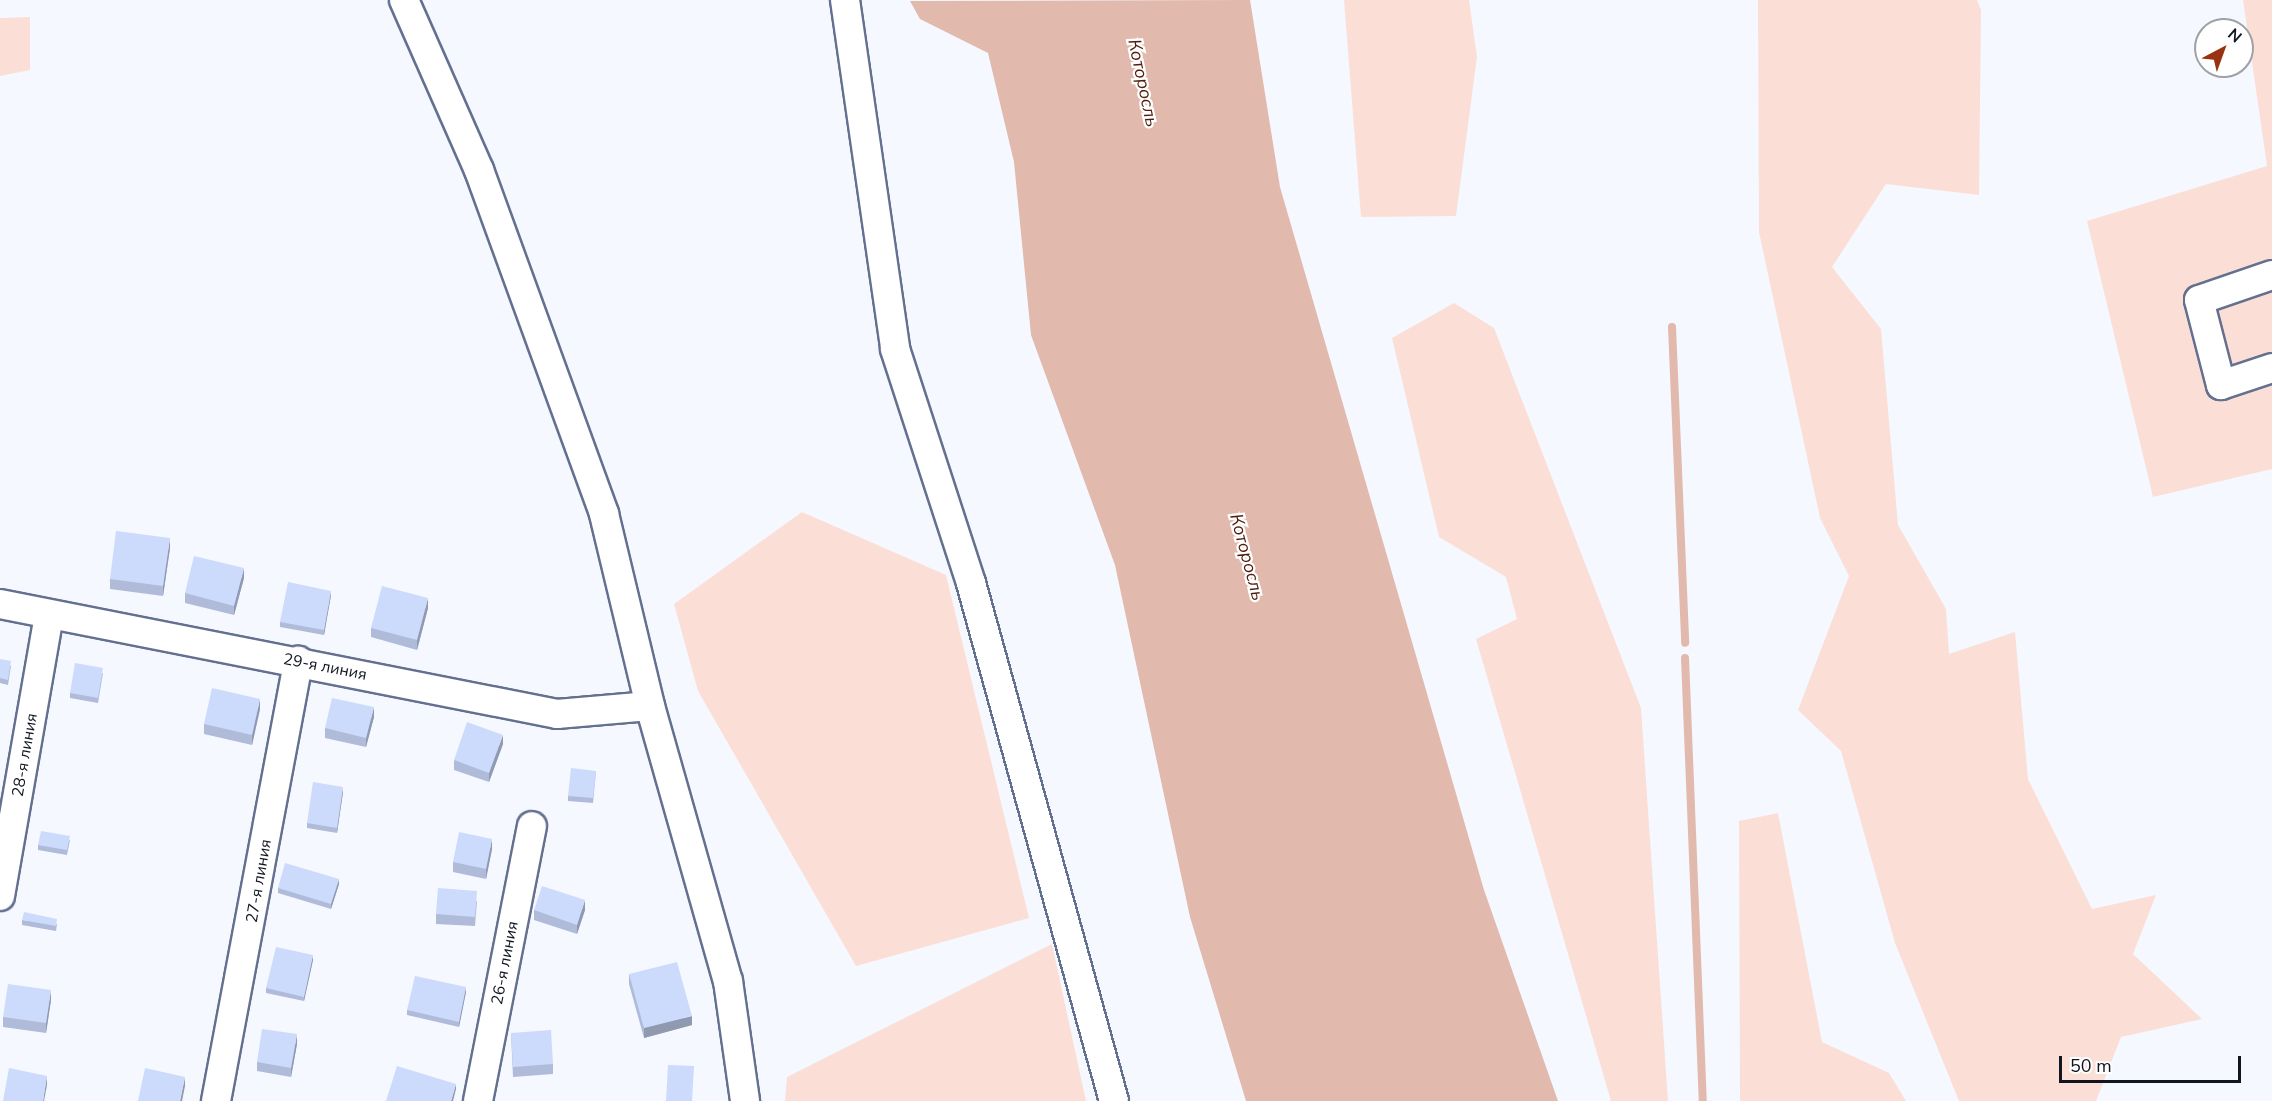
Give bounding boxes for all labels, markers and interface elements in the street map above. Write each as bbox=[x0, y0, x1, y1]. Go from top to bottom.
north arrow bbox=[2194, 18, 2254, 78]
text: N bbox=[2223, 24, 2246, 48]
water label: Которосль bbox=[1123, 37, 1163, 129]
water label: Которосль bbox=[1225, 511, 1269, 603]
street label: 29-я линия bbox=[282, 650, 368, 684]
street label: 28-я линия bbox=[8, 712, 42, 798]
street label: 27-я линия bbox=[242, 838, 276, 924]
street label: 26-я линия bbox=[488, 920, 522, 1006]
scale bar bbox=[2062, 1044, 2244, 1082]
text: 50 m bbox=[2070, 1054, 2112, 1078]

